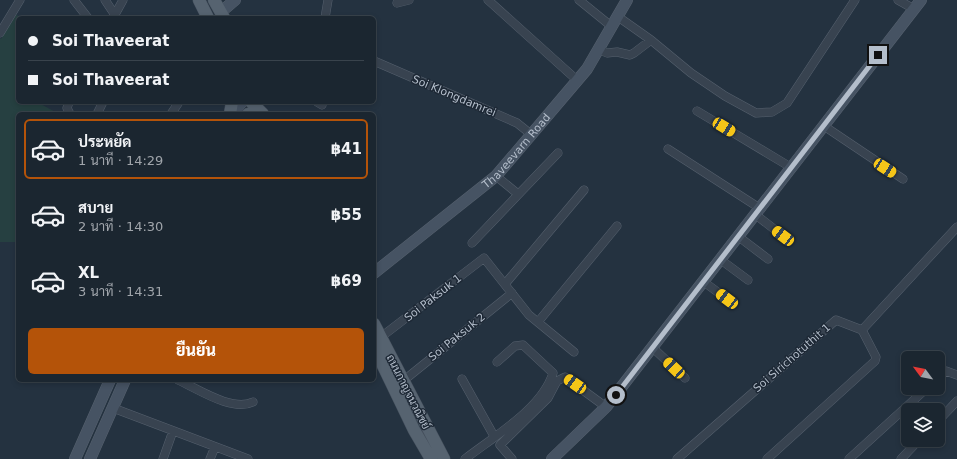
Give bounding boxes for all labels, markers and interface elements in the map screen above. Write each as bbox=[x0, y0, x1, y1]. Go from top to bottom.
text: Soi Thaveerat bbox=[52, 32, 169, 50]
route end bbox=[869, 46, 887, 64]
text: Soi Thaveerat bbox=[52, 71, 169, 89]
street label: Soi Klongdamrei bbox=[410, 72, 498, 120]
street label: Thaveevarn Road bbox=[479, 111, 553, 192]
car bbox=[711, 116, 737, 138]
icon: car bbox=[30, 131, 66, 167]
text: ประหยัด bbox=[78, 133, 131, 151]
text: ฿41 bbox=[331, 140, 362, 158]
text: 1 นาที · 14:29 bbox=[78, 153, 163, 168]
car bbox=[872, 156, 898, 180]
icon: car bbox=[30, 197, 66, 233]
text: สบาย bbox=[78, 199, 113, 217]
text: ฿55 bbox=[331, 206, 362, 224]
text: 2 นาที · 14:30 bbox=[78, 219, 163, 234]
car bbox=[770, 224, 796, 248]
icon: car bbox=[30, 263, 66, 299]
text: XL bbox=[78, 264, 99, 282]
text: ฿69 bbox=[331, 272, 362, 290]
street label: Soi Paksuk 1 bbox=[402, 272, 464, 324]
text: 3 นาที · 14:31 bbox=[78, 284, 163, 299]
car bbox=[714, 287, 740, 311]
street label: Soi Paksuk 2 bbox=[426, 310, 488, 364]
street label: Soi Sirichotuthit 1 bbox=[751, 321, 833, 395]
button: ยืนยัน bbox=[28, 328, 364, 374]
north arrow bbox=[901, 351, 945, 395]
map controls bbox=[901, 351, 945, 447]
street label: ถนนกาญจนวณิชย์ bbox=[384, 352, 434, 432]
car bbox=[661, 355, 687, 381]
car bbox=[562, 372, 588, 396]
route start bbox=[607, 386, 625, 404]
button: layers bbox=[901, 403, 945, 447]

